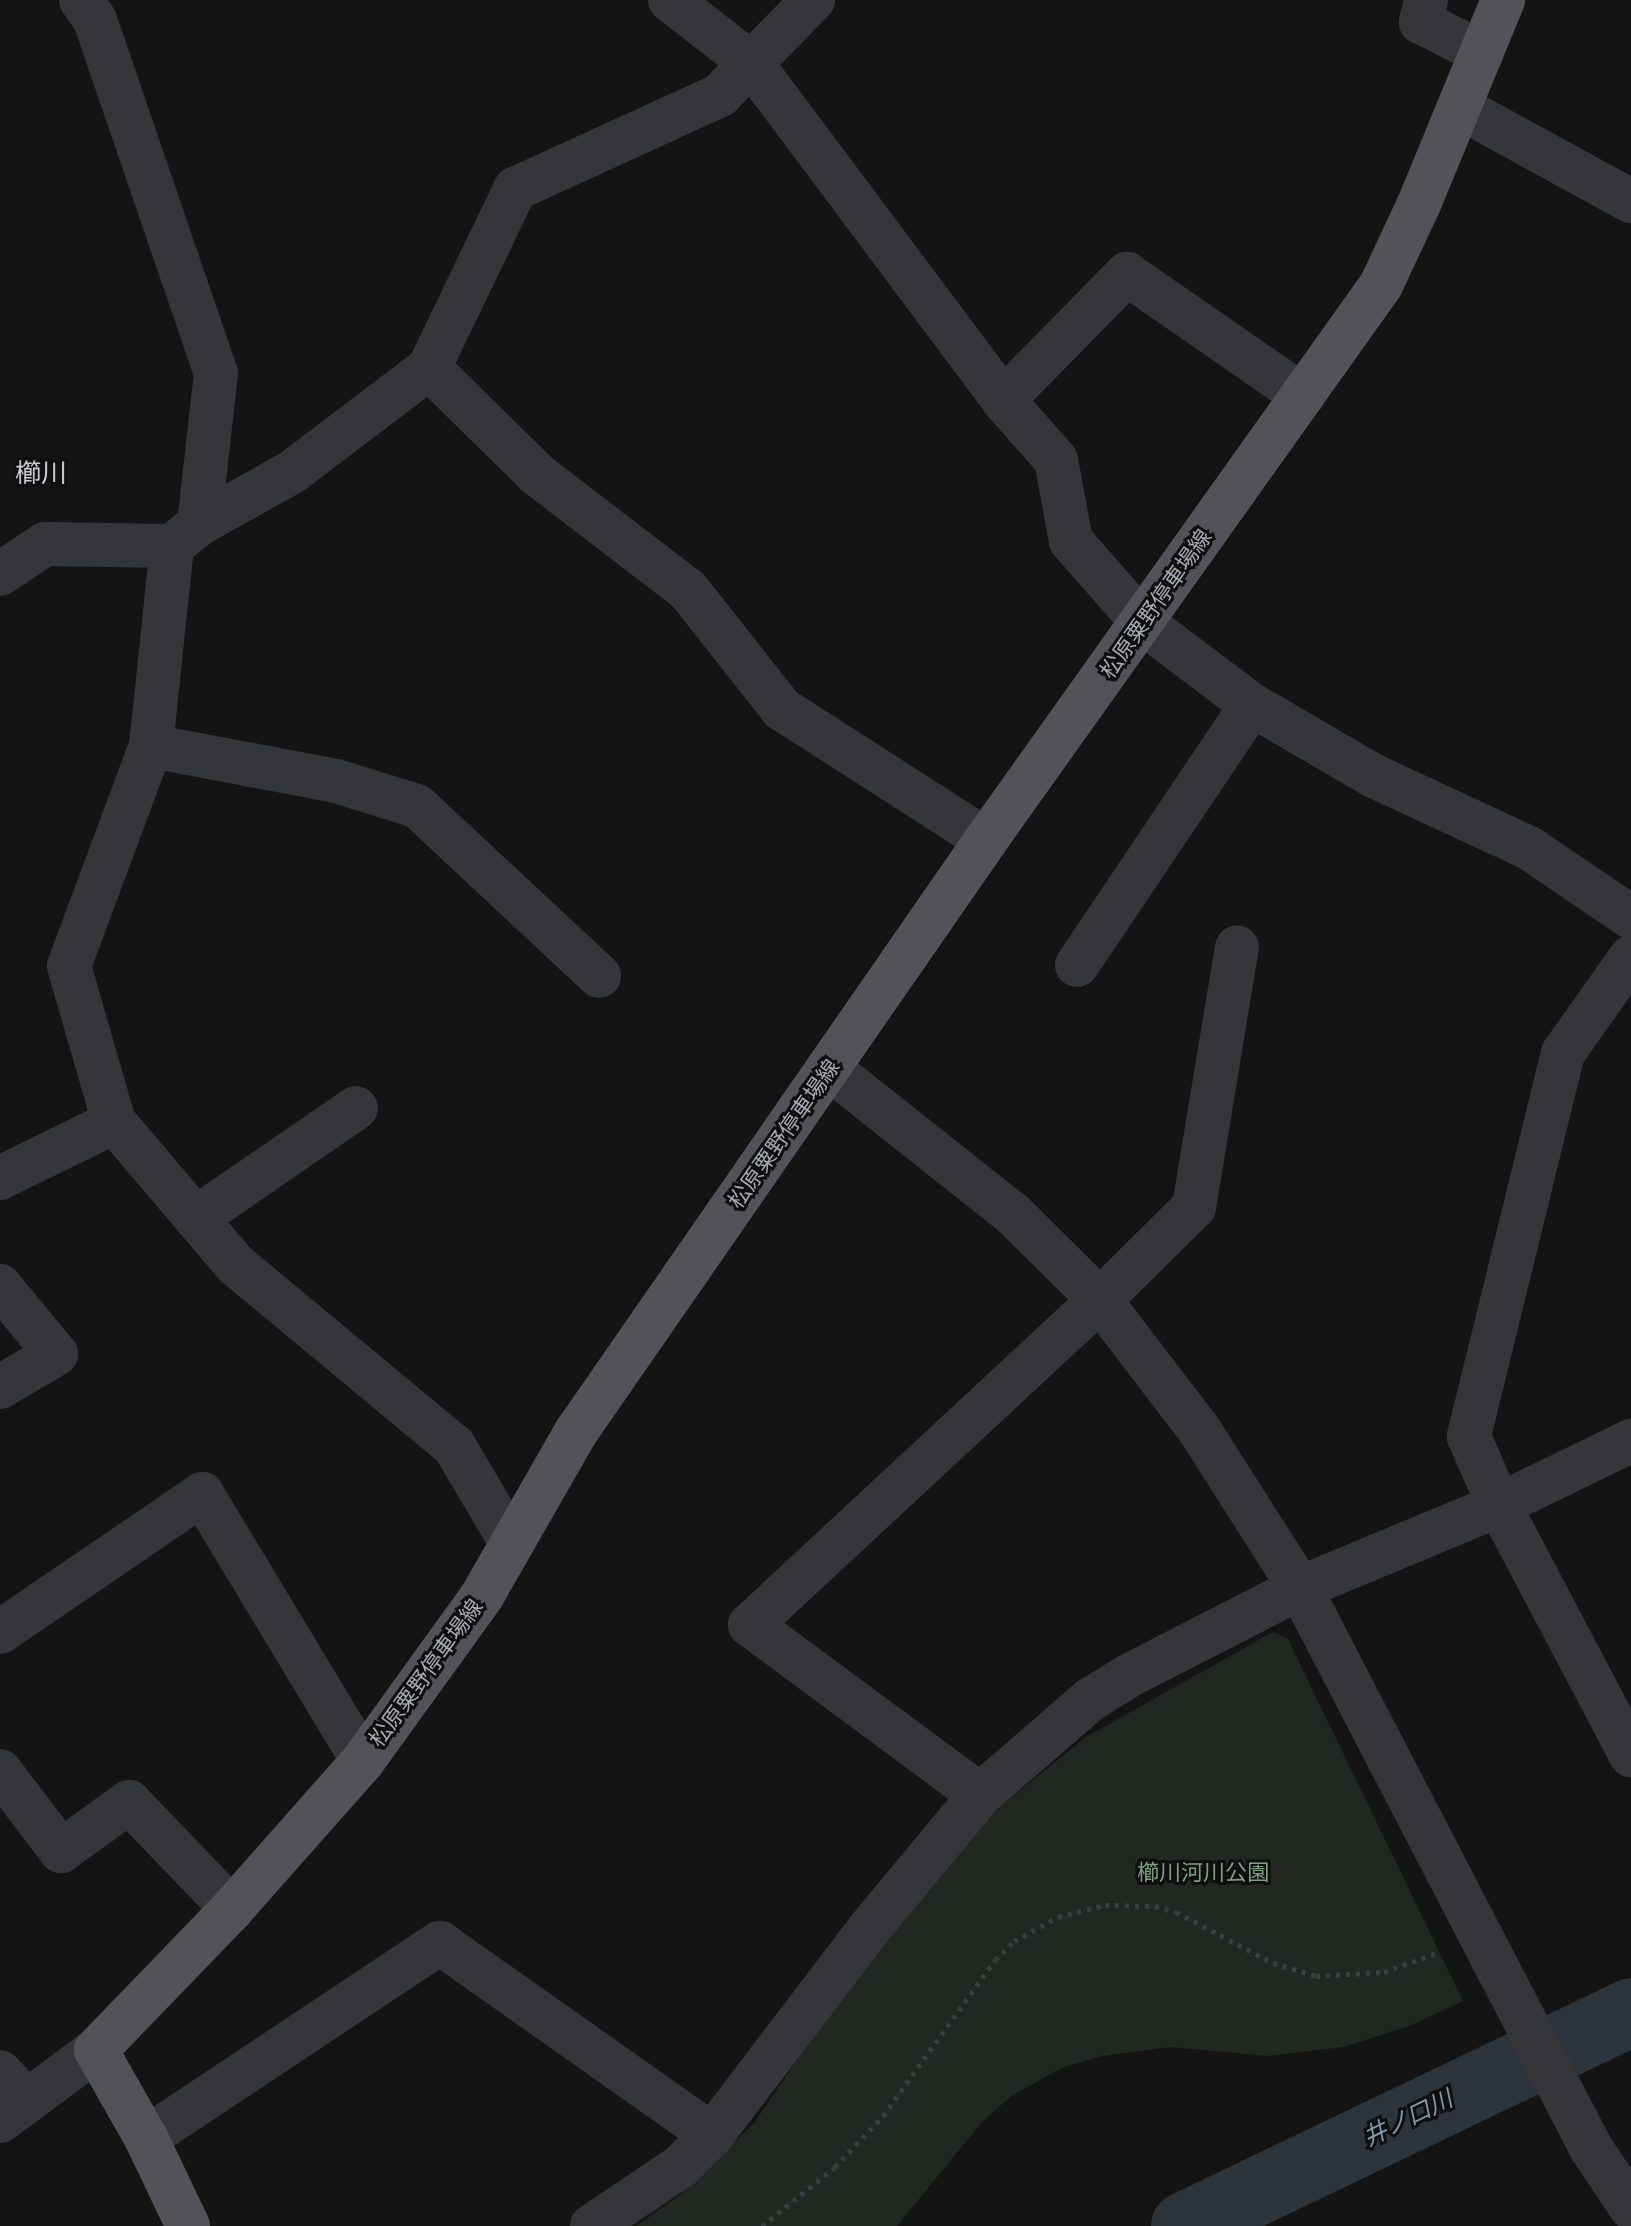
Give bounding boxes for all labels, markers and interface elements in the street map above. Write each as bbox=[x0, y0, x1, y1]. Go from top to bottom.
district label: 櫛川 bbox=[15, 458, 67, 490]
street label: 松原粟野停車場線 bbox=[1095, 524, 1217, 684]
street label: 松原粟野停車場線 bbox=[723, 1054, 845, 1214]
street label: 松原粟野停車場線 bbox=[364, 1594, 488, 1752]
park label: 櫛川河川公園 bbox=[1137, 1860, 1269, 1886]
water label: 井ノ口川 bbox=[1359, 2085, 1457, 2153]

